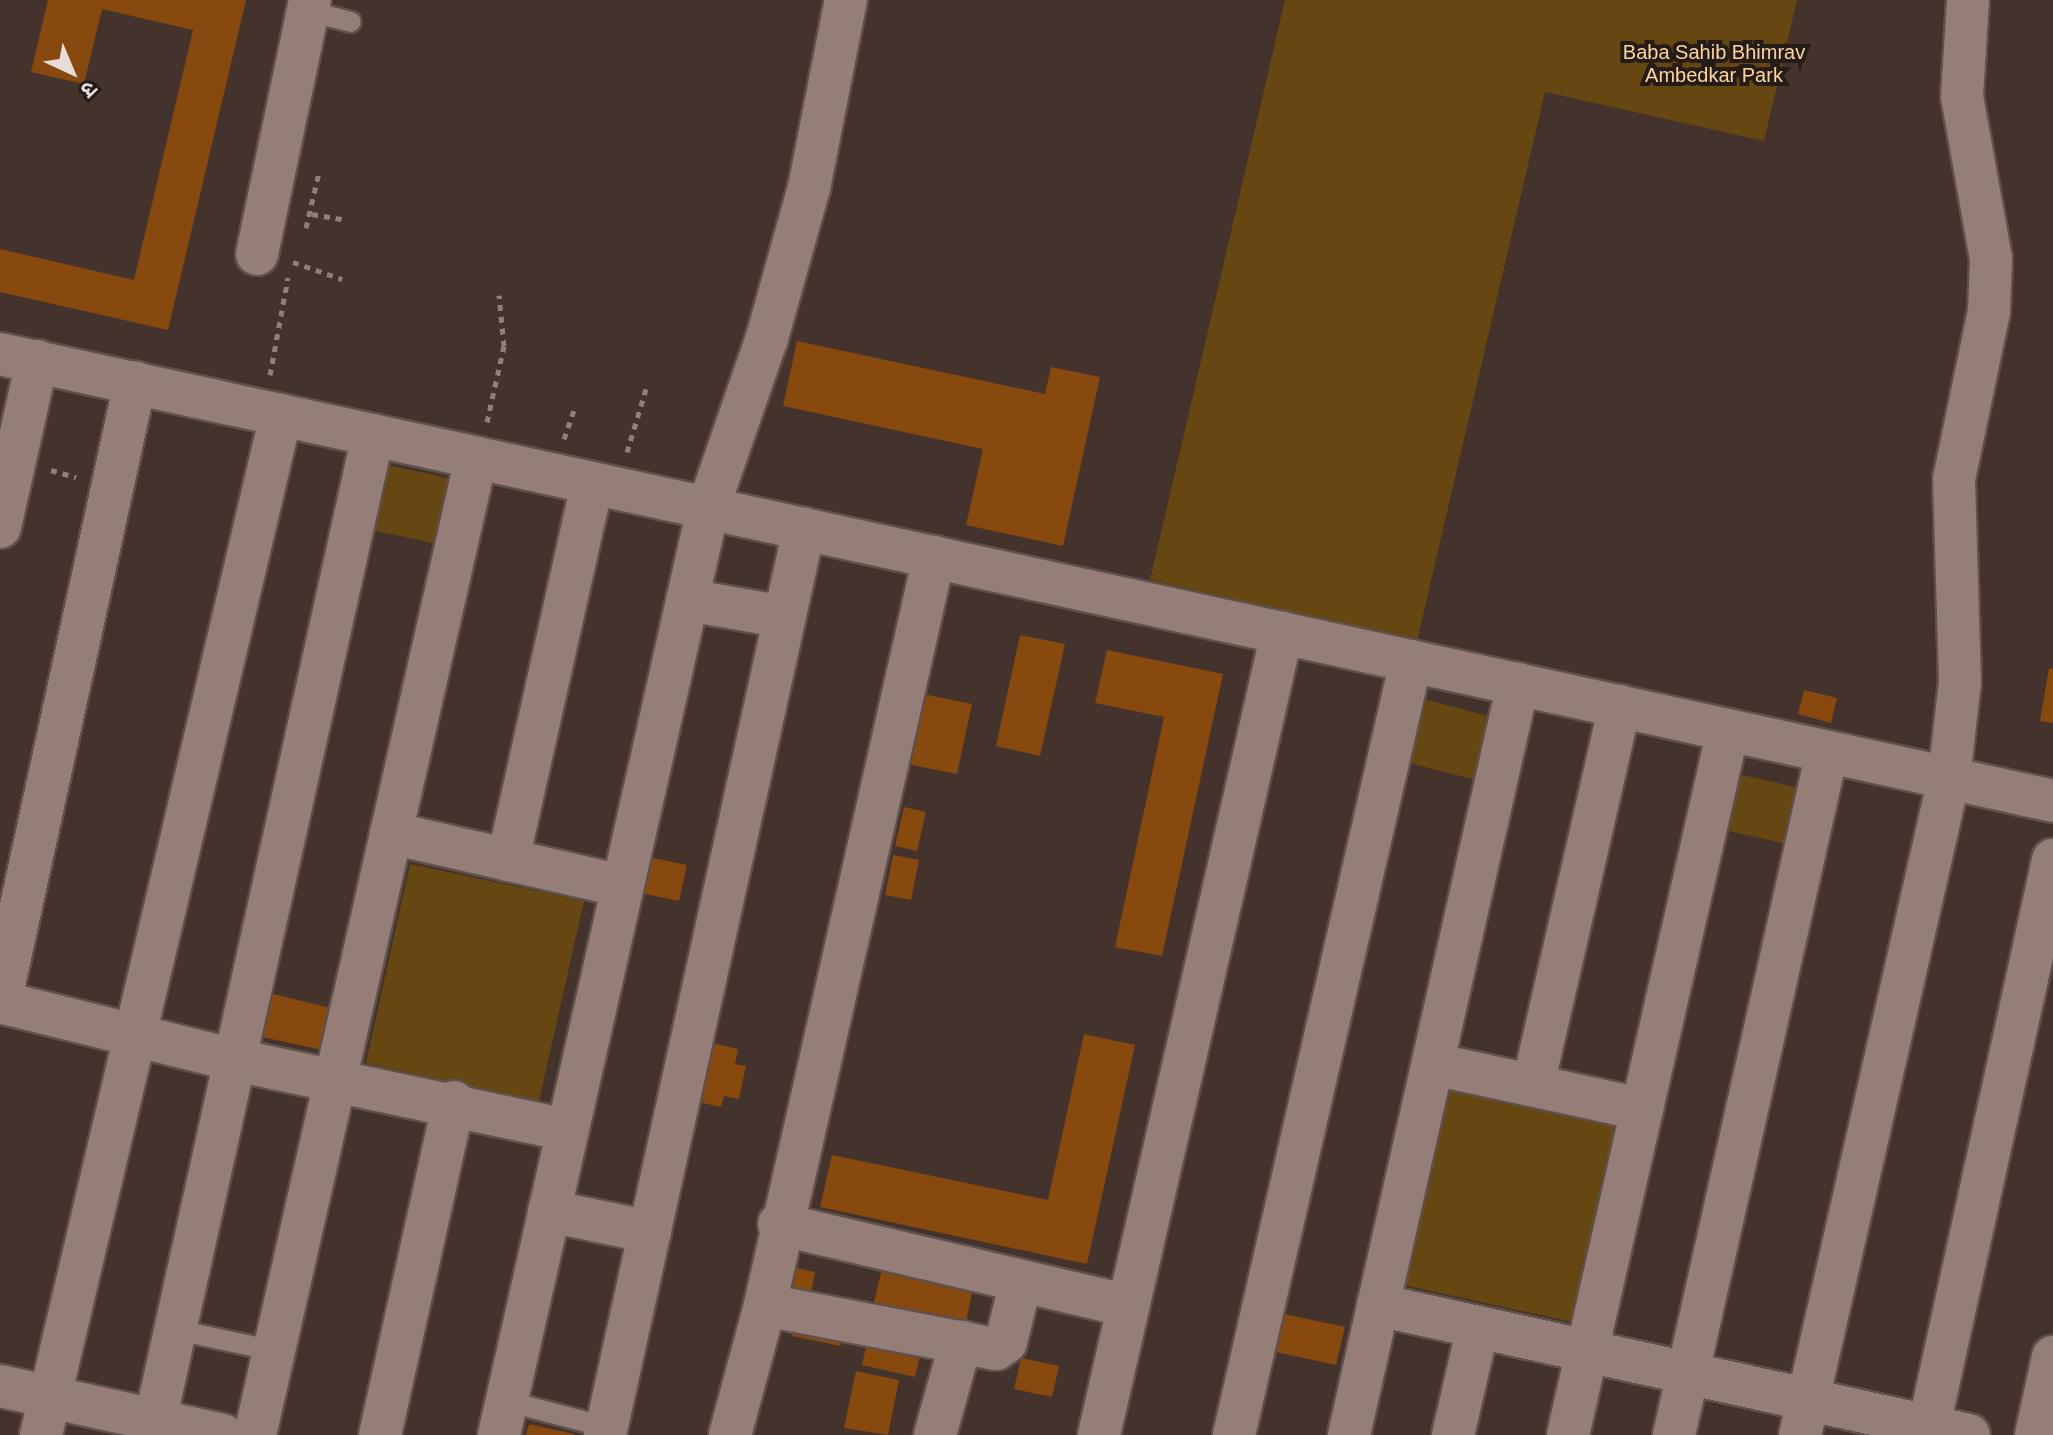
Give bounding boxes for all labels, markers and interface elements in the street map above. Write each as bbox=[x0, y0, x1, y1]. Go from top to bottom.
north arrow bbox=[32, 32, 112, 112]
park label: Baba Sahib Bhimrav Ambedkar Park bbox=[1623, 41, 1805, 88]
text: उ bbox=[76, 76, 102, 103]

